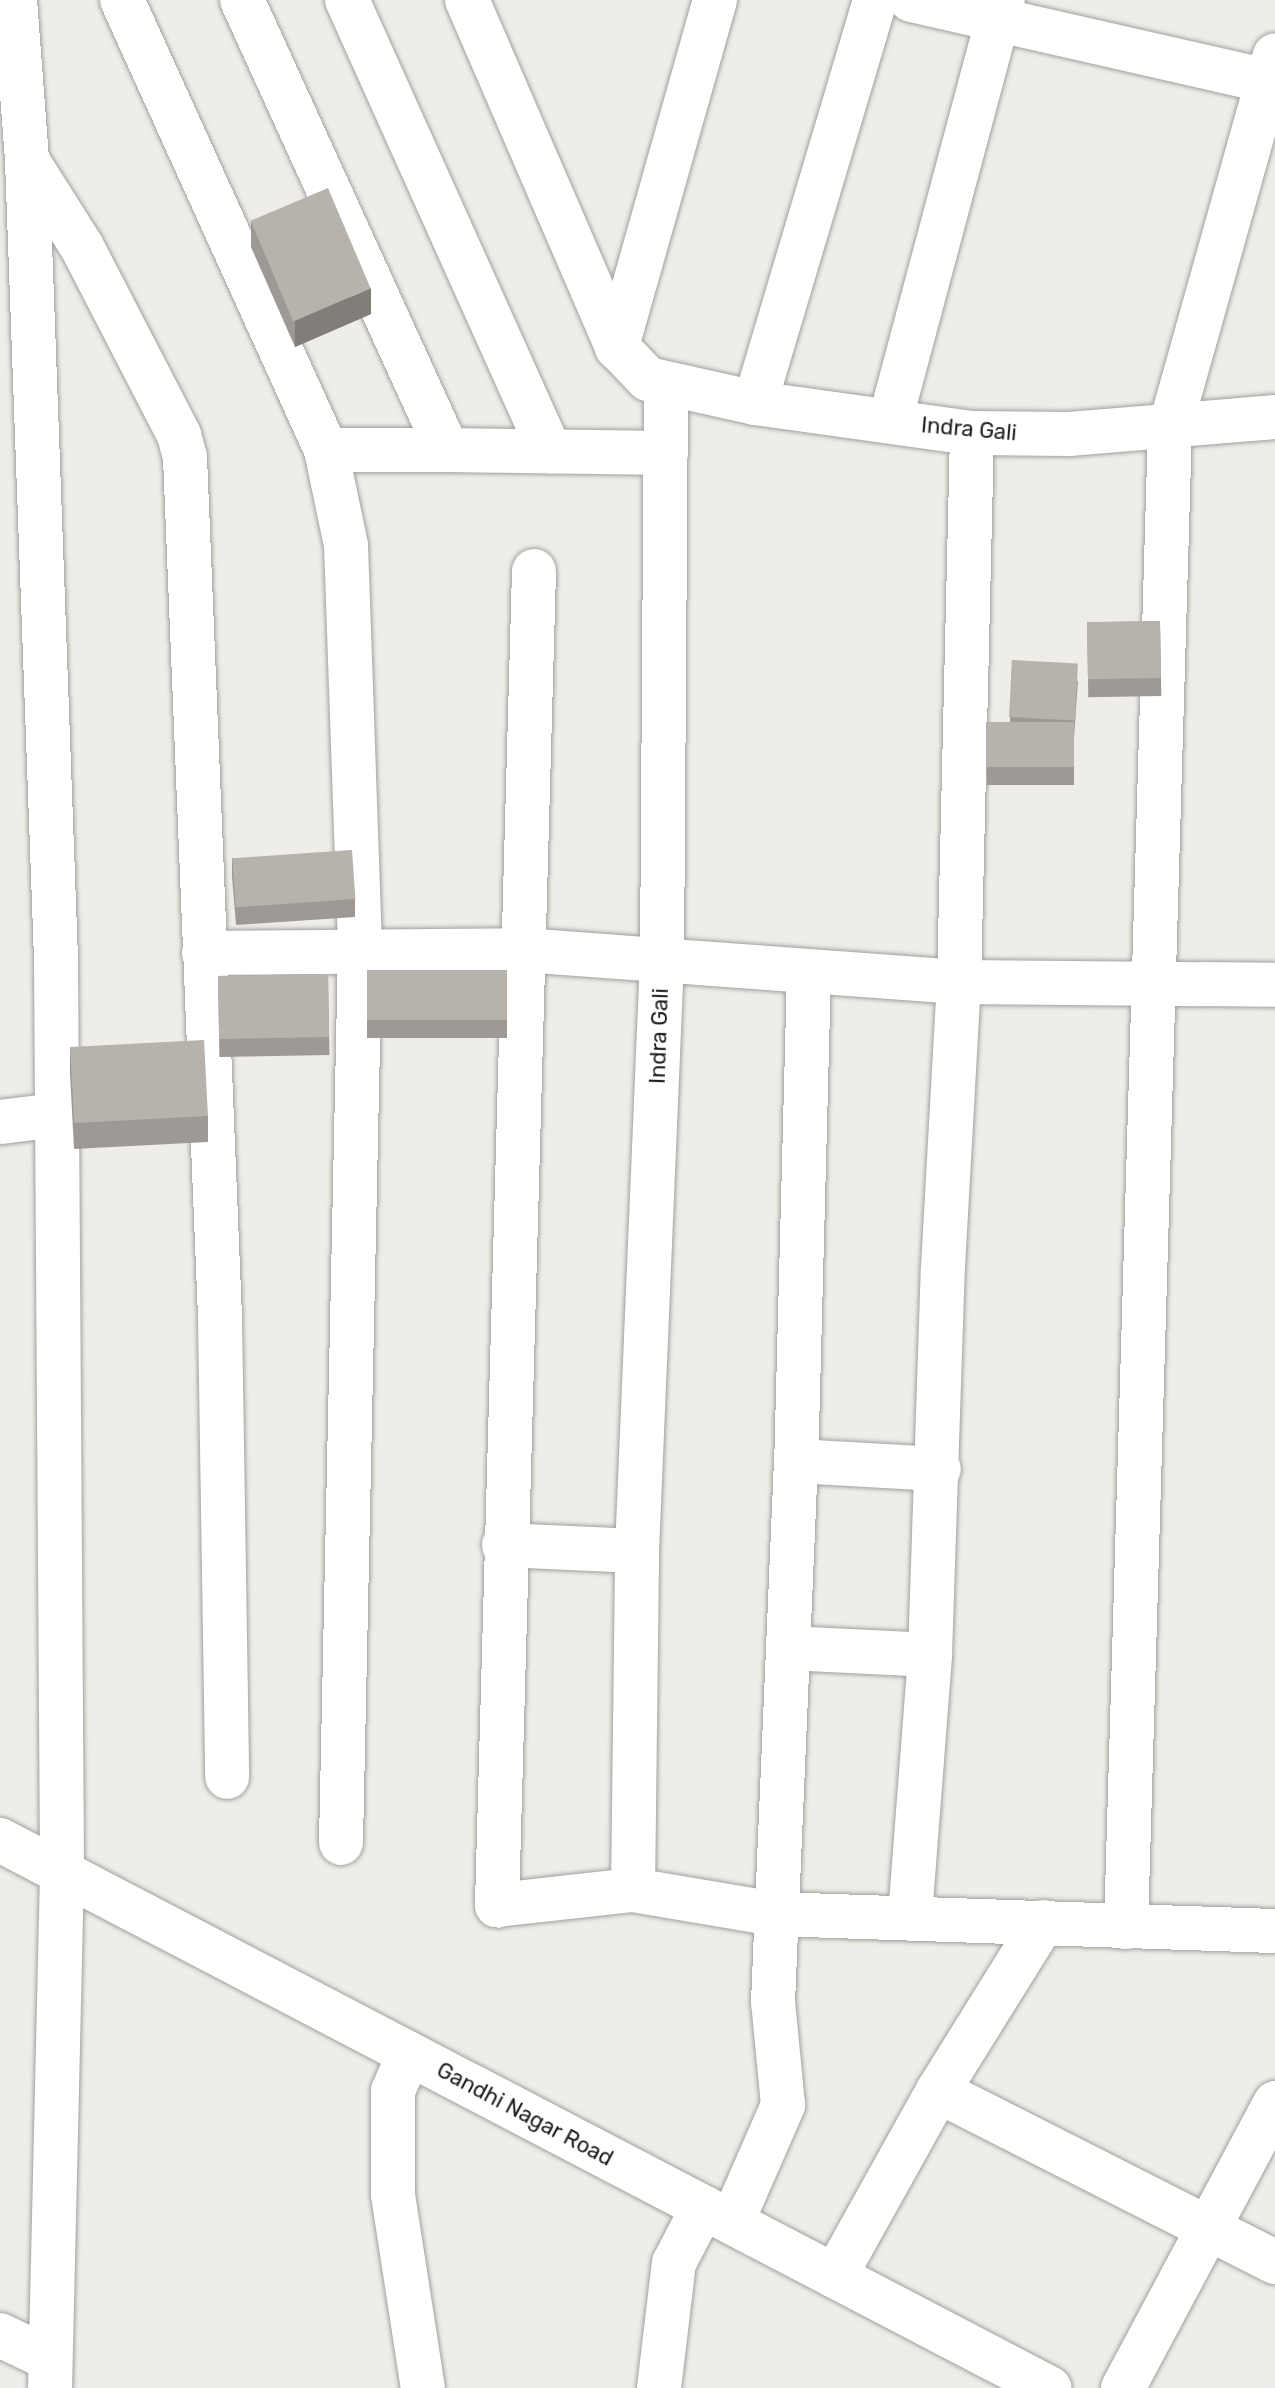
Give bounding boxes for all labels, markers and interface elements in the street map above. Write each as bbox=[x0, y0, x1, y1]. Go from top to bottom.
street label: Indra Gali bbox=[920, 412, 1018, 446]
street label: Indra Gali bbox=[644, 988, 674, 1084]
street label: Gandhi Nagar Road bbox=[432, 2056, 618, 2172]

